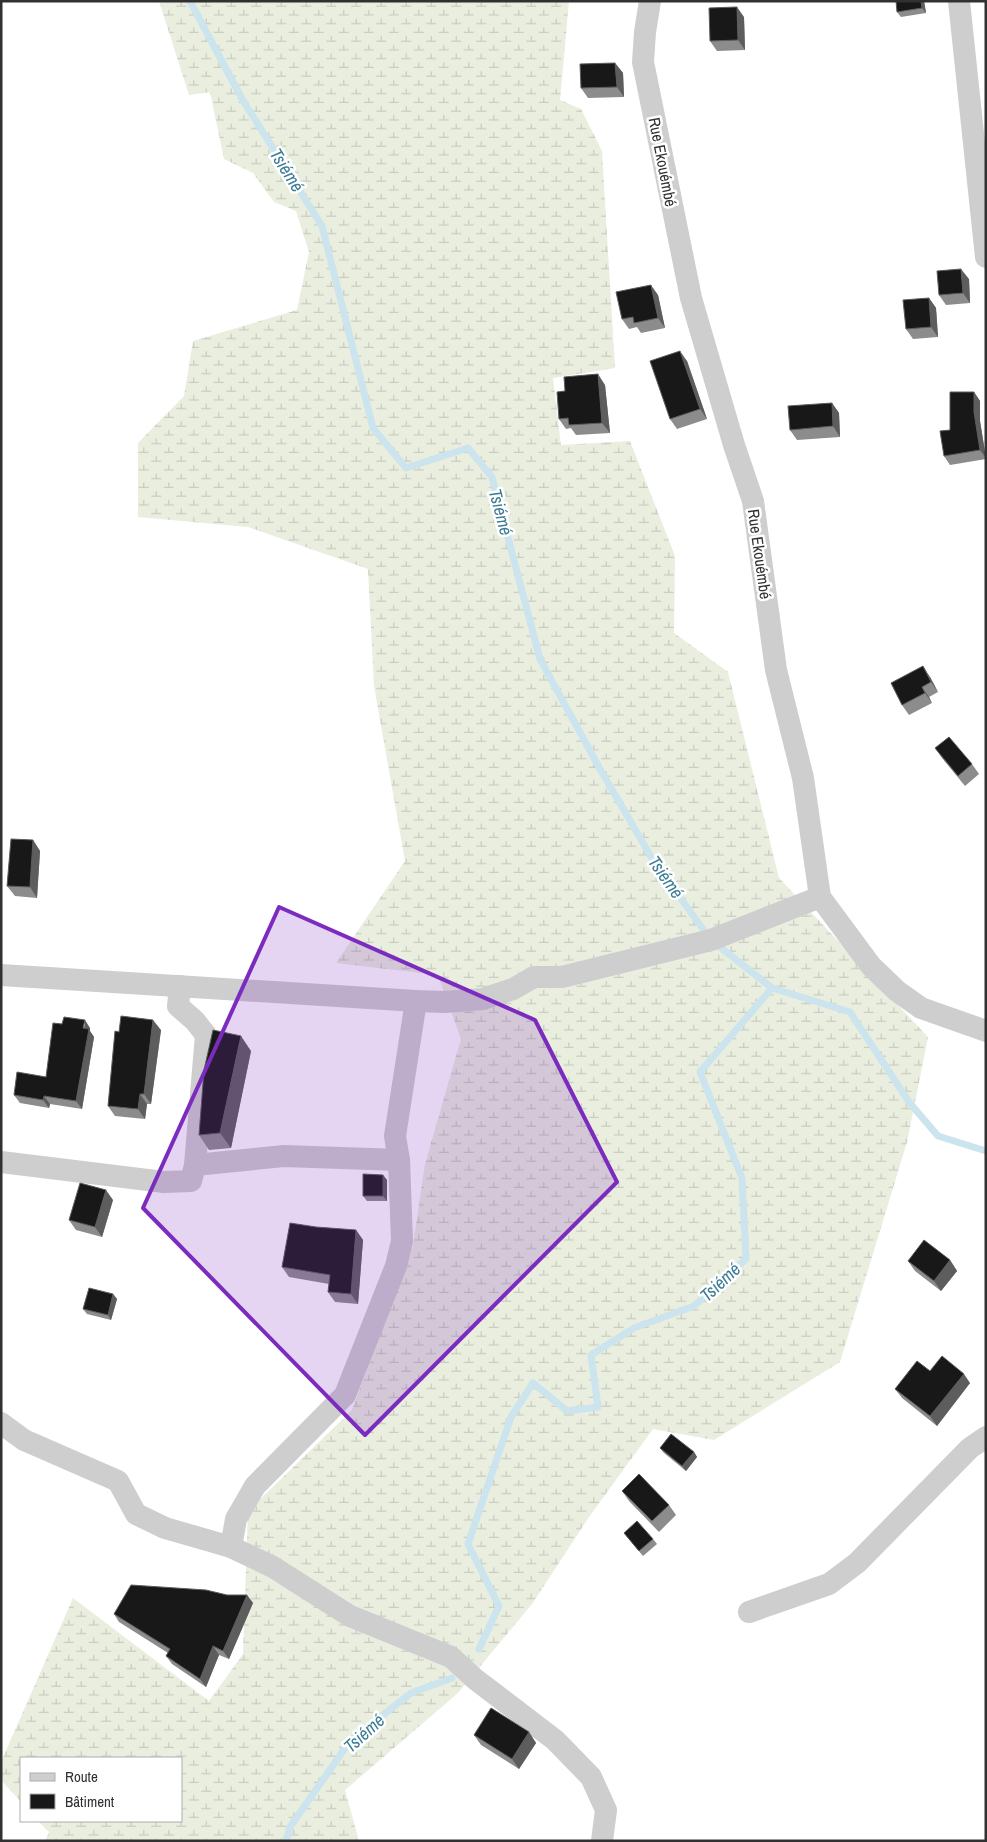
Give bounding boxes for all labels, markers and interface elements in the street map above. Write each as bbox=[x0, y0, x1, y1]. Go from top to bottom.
street label: Rue Ekouémbé bbox=[644, 116, 682, 208]
water label: Tsiémé bbox=[264, 143, 310, 197]
water label: Tsiémé bbox=[483, 486, 519, 538]
street label: Rue Ekouémbé bbox=[743, 508, 777, 600]
water label: Tsiémé bbox=[642, 850, 690, 904]
water label: Tsiémé bbox=[694, 1257, 746, 1307]
water label: Tsiémé bbox=[338, 1708, 390, 1758]
legend bbox=[20, 1757, 182, 1822]
text: Route bbox=[65, 1766, 98, 1787]
text: Bâtiment bbox=[65, 1791, 115, 1812]

